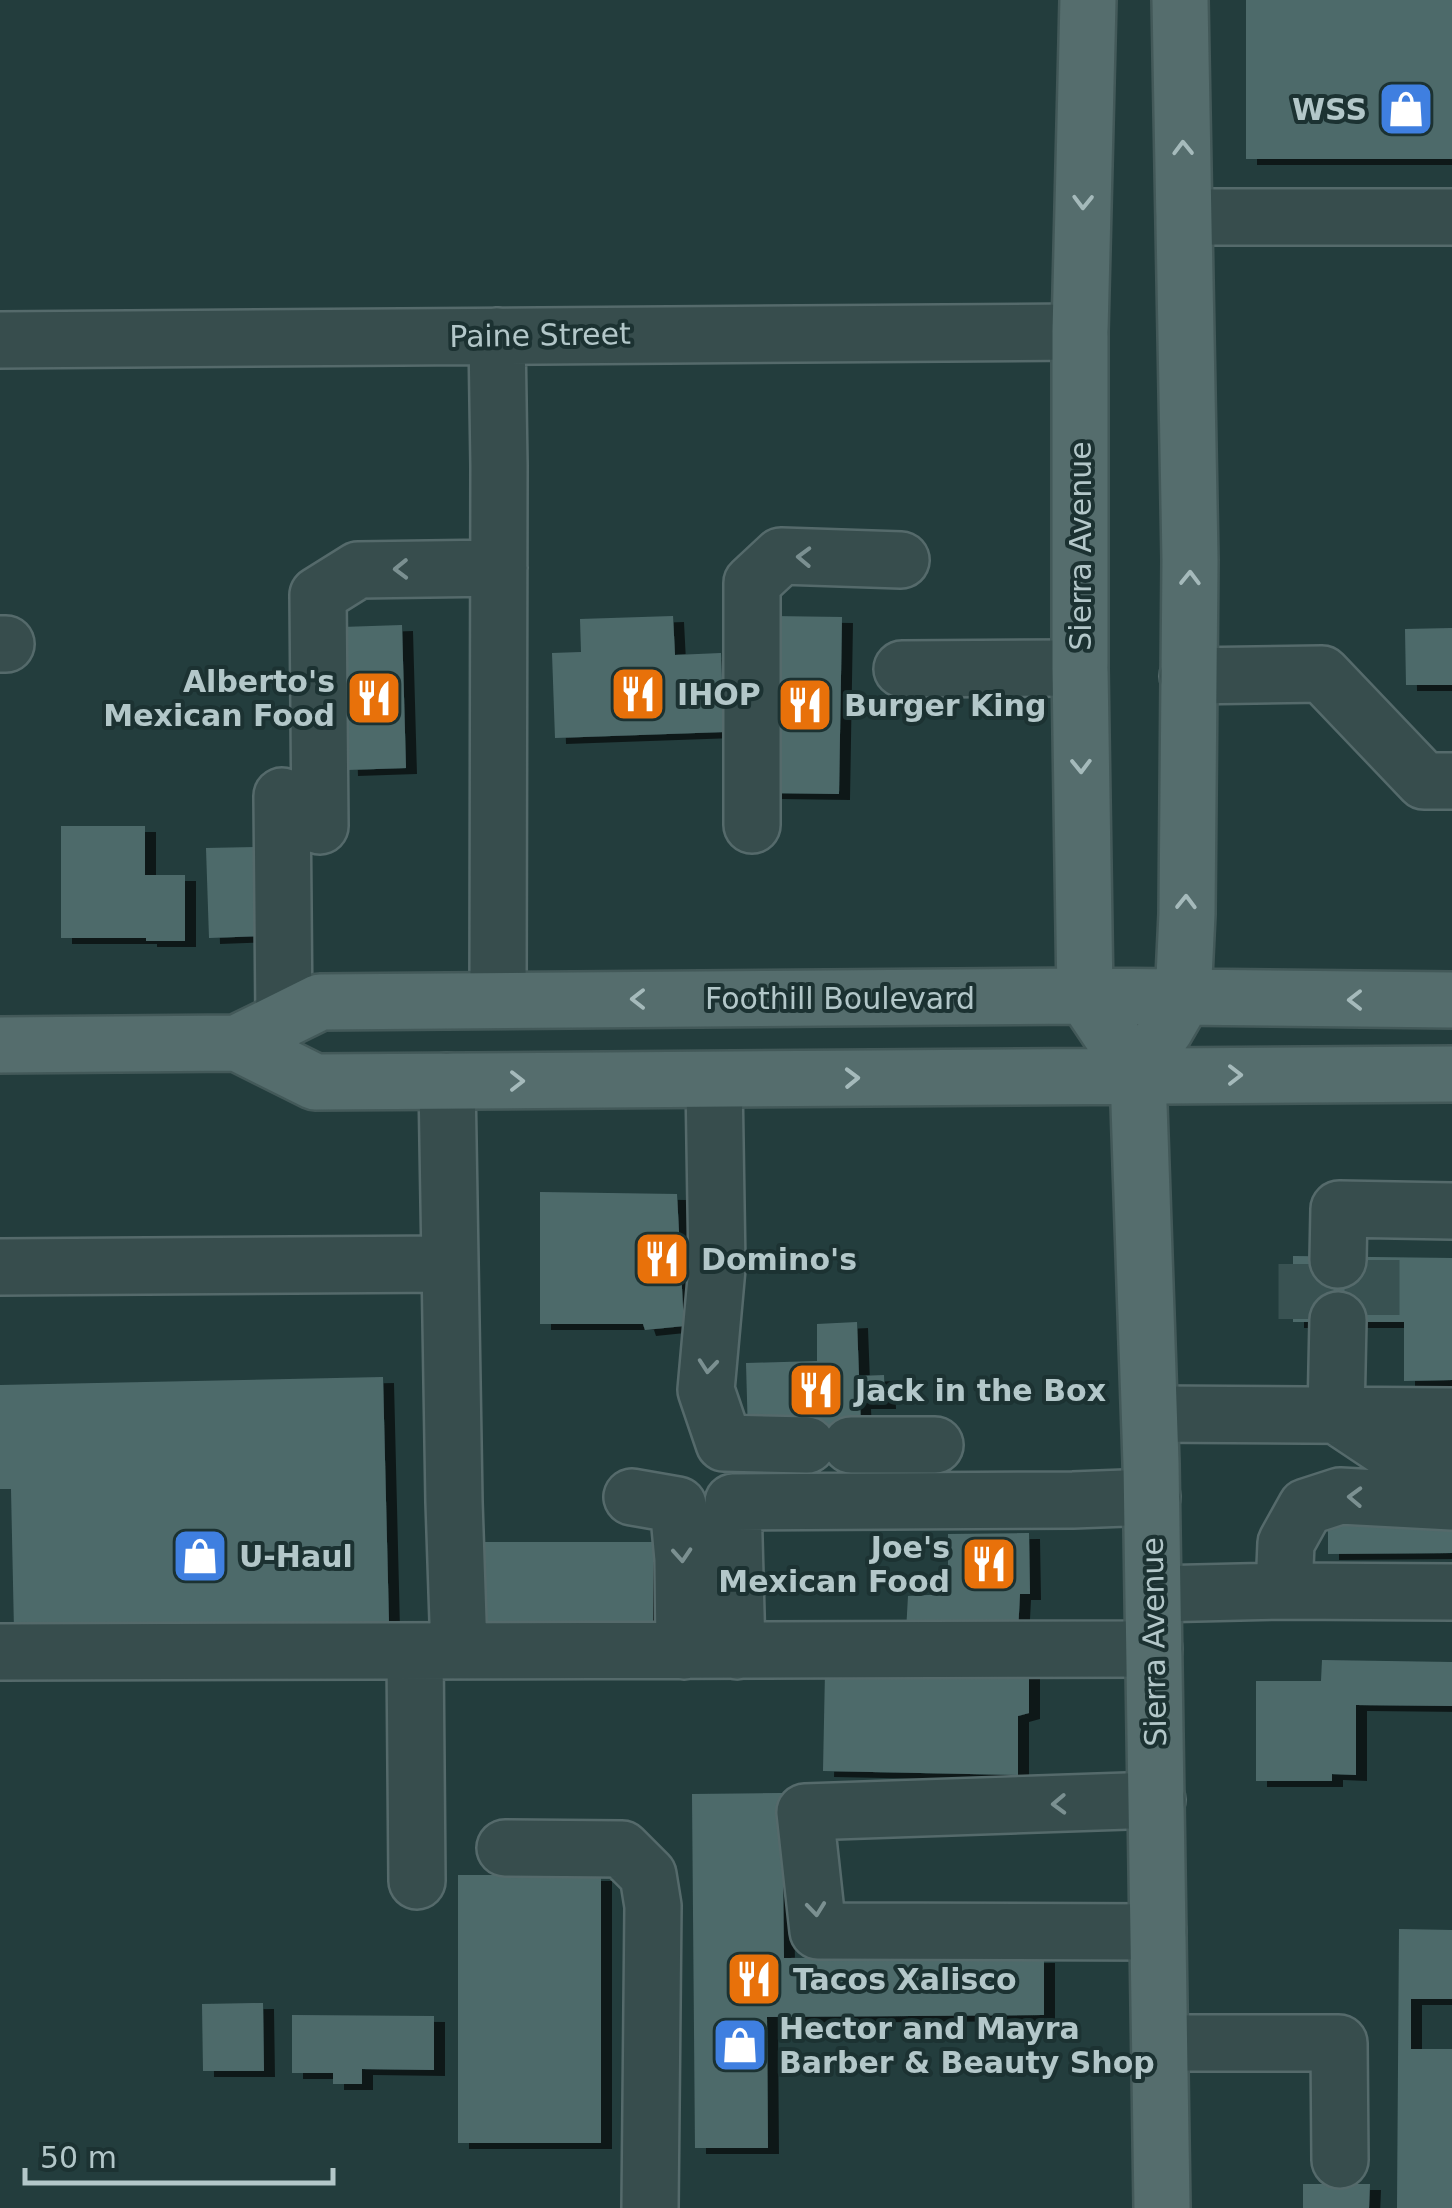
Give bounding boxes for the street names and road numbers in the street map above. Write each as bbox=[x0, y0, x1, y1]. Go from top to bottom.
street label: Paine Street bbox=[449, 316, 631, 354]
street label: Sierra Avenue bbox=[1063, 441, 1098, 651]
street label: Foothill Boulevard bbox=[705, 981, 975, 1016]
street label: Sierra Avenue bbox=[1135, 1537, 1173, 1747]

